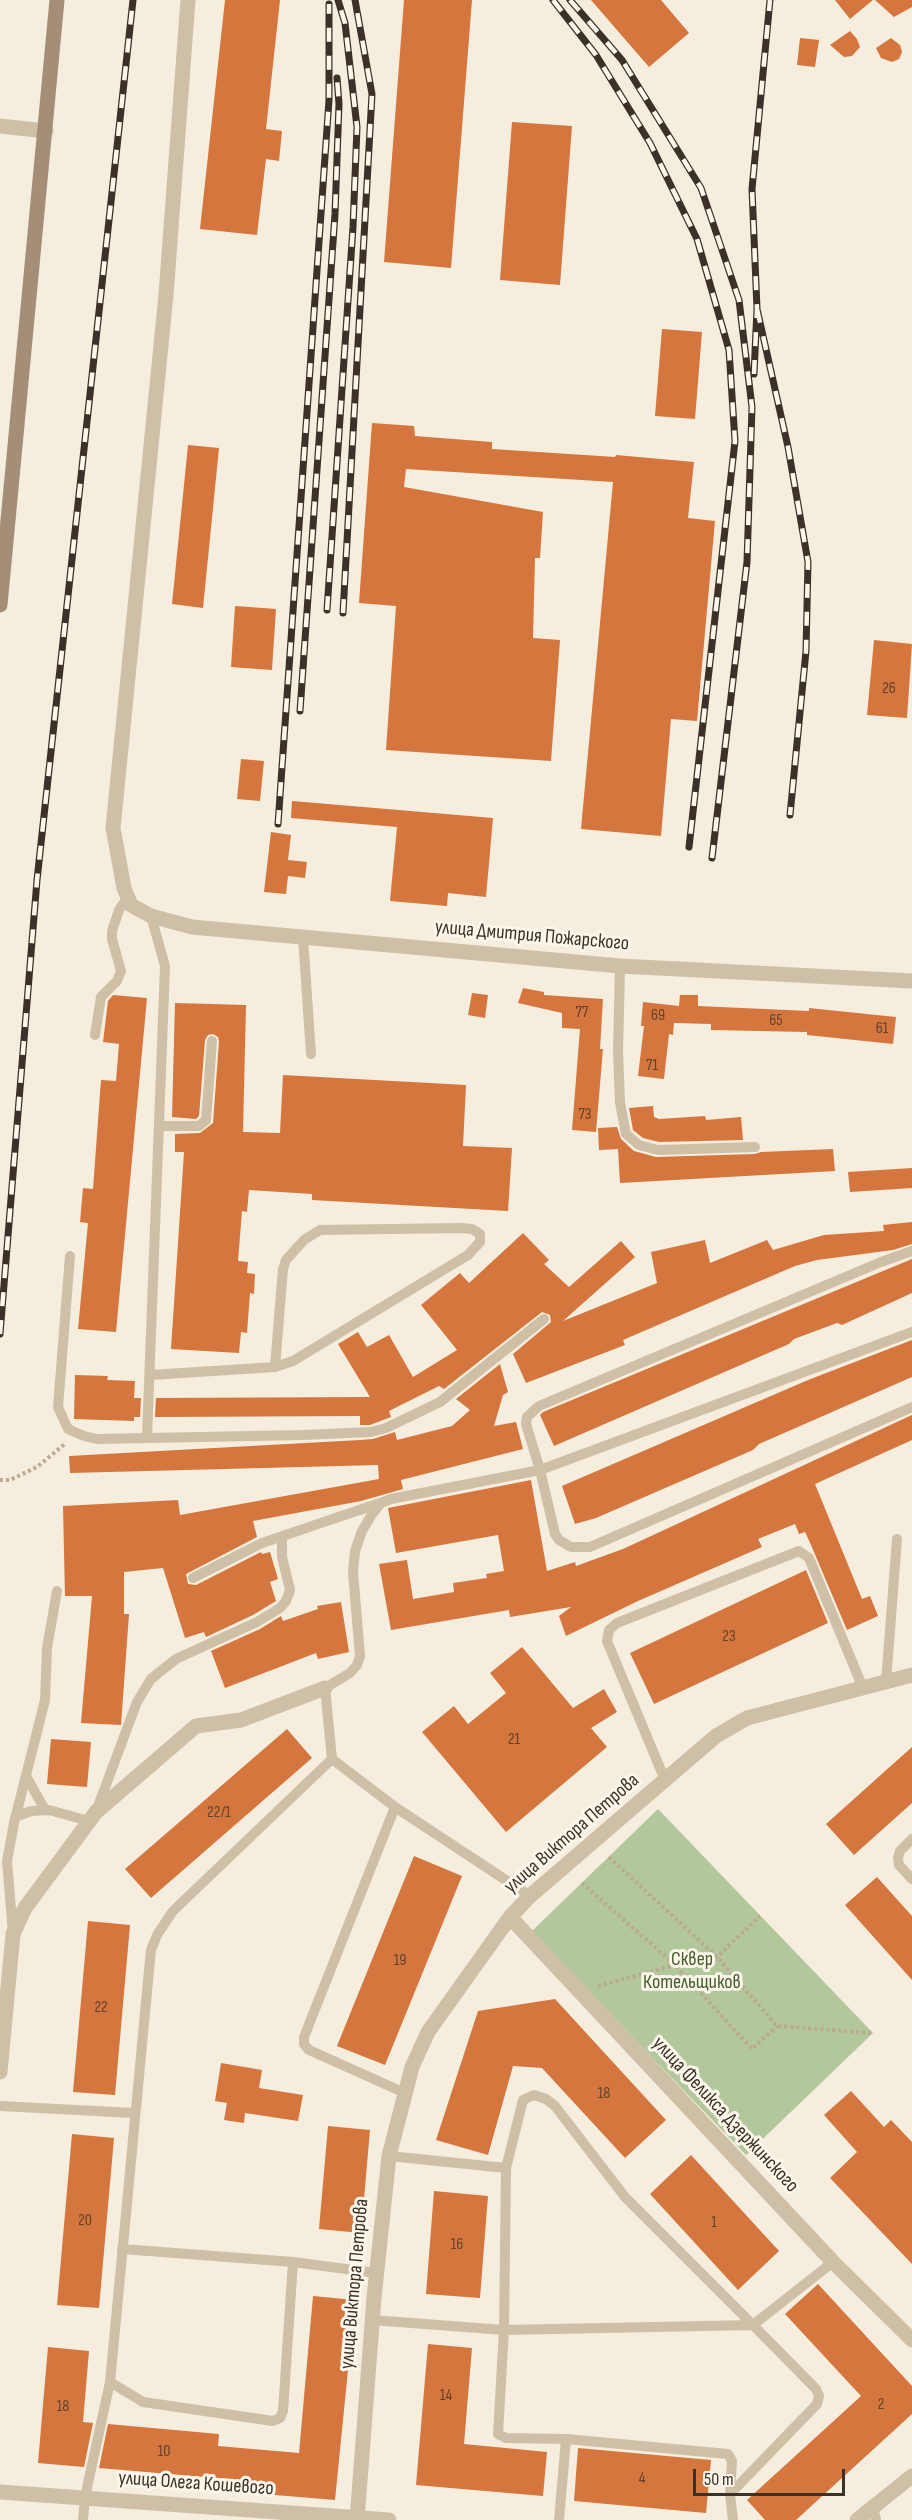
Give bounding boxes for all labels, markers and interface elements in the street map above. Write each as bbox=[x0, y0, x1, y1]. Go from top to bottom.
house number: 26 bbox=[882, 679, 896, 699]
street label: улица Дмитрия Пожарского bbox=[434, 916, 630, 956]
house number: 77 bbox=[576, 1003, 588, 1023]
house number: 69 bbox=[651, 1006, 665, 1026]
house number: 65 bbox=[769, 1011, 783, 1031]
house number: 61 bbox=[876, 1019, 888, 1039]
house number: 71 bbox=[646, 1056, 658, 1076]
house number: 73 bbox=[578, 1105, 592, 1125]
house number: 23 bbox=[722, 1627, 736, 1647]
house number: 21 bbox=[508, 1730, 520, 1750]
street label: улица Виктора Петрова bbox=[500, 1769, 644, 1899]
house number: 22/1 bbox=[207, 1803, 231, 1823]
park label: Сквер Котельщиков bbox=[643, 1948, 741, 1995]
house number: 19 bbox=[394, 1951, 406, 1971]
house number: 22 bbox=[94, 1998, 108, 2018]
street label: улица Феликса Дзержинского bbox=[647, 2032, 803, 2198]
house number: 18 bbox=[598, 2084, 610, 2104]
street label: улица Виктора Петрова bbox=[336, 2198, 374, 2370]
house number: 20 bbox=[78, 2211, 92, 2231]
house number: 1 bbox=[711, 2213, 717, 2233]
house number: 16 bbox=[451, 2235, 463, 2255]
house number: 14 bbox=[440, 2386, 452, 2406]
house number: 2 bbox=[878, 2395, 884, 2415]
house number: 18 bbox=[57, 2397, 69, 2417]
house number: 10 bbox=[158, 2442, 170, 2462]
scale bar bbox=[696, 2457, 848, 2495]
street label: улица Олега Кошевого bbox=[118, 2467, 274, 2501]
house number: 4 bbox=[639, 2469, 645, 2489]
text: 50 m bbox=[704, 2469, 734, 2490]

